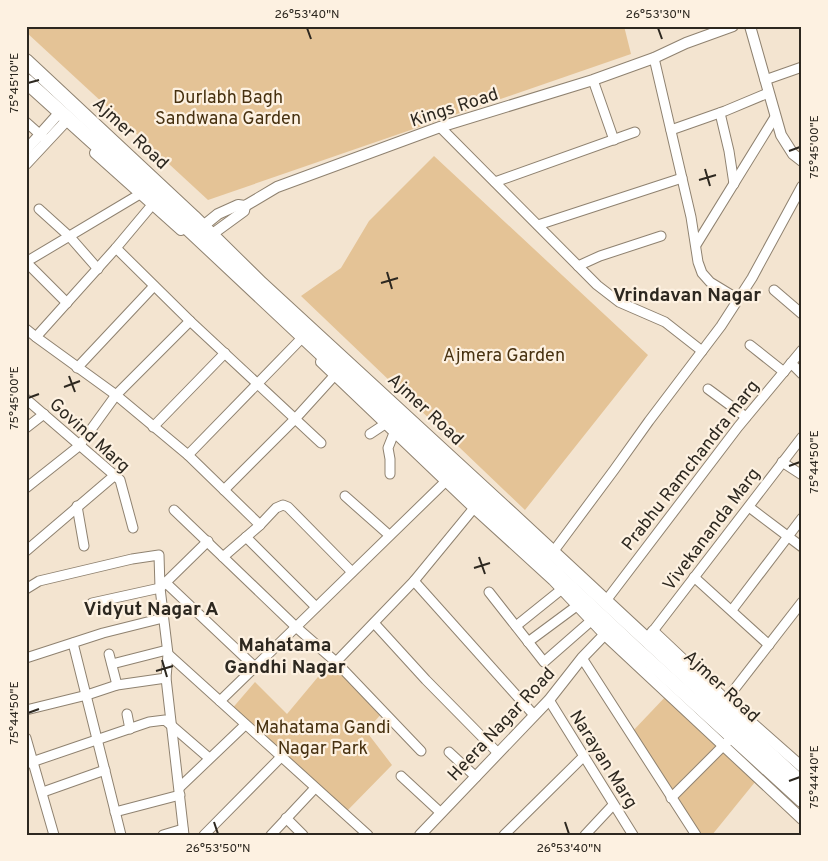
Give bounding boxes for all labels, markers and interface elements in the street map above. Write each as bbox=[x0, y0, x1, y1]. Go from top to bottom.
text: 26°53'40"N bbox=[274, 7, 340, 23]
text: 26°53'30"N bbox=[626, 7, 690, 23]
text: 75°45'10"E bbox=[7, 53, 23, 113]
street label: Kings Road bbox=[407, 83, 501, 133]
park label: Durlabh Bagh Sandwana Garden bbox=[155, 87, 301, 131]
street label: Ajmer Road bbox=[87, 93, 173, 175]
text: 75°45'00"E bbox=[807, 115, 823, 179]
district label: Vrindavan Nagar bbox=[613, 284, 761, 308]
park label: Ajmera Garden bbox=[443, 345, 565, 368]
text: 75°45'00"E bbox=[7, 366, 23, 430]
street label: Ajmer Road bbox=[382, 369, 468, 451]
street label: Prabhu Ramchandra marg bbox=[617, 376, 765, 556]
street label: Govind Marg bbox=[44, 394, 134, 479]
text: 75°44'50"E bbox=[807, 430, 823, 494]
street label: Vivekananda Marg bbox=[658, 464, 766, 596]
district label: Vidyut Nagar A bbox=[83, 598, 219, 622]
district label: Mahatama Gandhi Nagar bbox=[224, 634, 346, 680]
street label: Ajmer Road bbox=[678, 646, 764, 728]
street label: Heera Nagar Road bbox=[443, 663, 561, 787]
text: 75°44'50"E bbox=[7, 681, 23, 745]
street label: Narayan Marg bbox=[563, 706, 642, 813]
park label: Mahatama Gandi Nagar Park bbox=[255, 717, 391, 761]
text: 75°44'40"E bbox=[807, 745, 823, 809]
text: 26°53'50"N bbox=[185, 841, 251, 857]
text: 26°53'40"N bbox=[536, 841, 602, 857]

